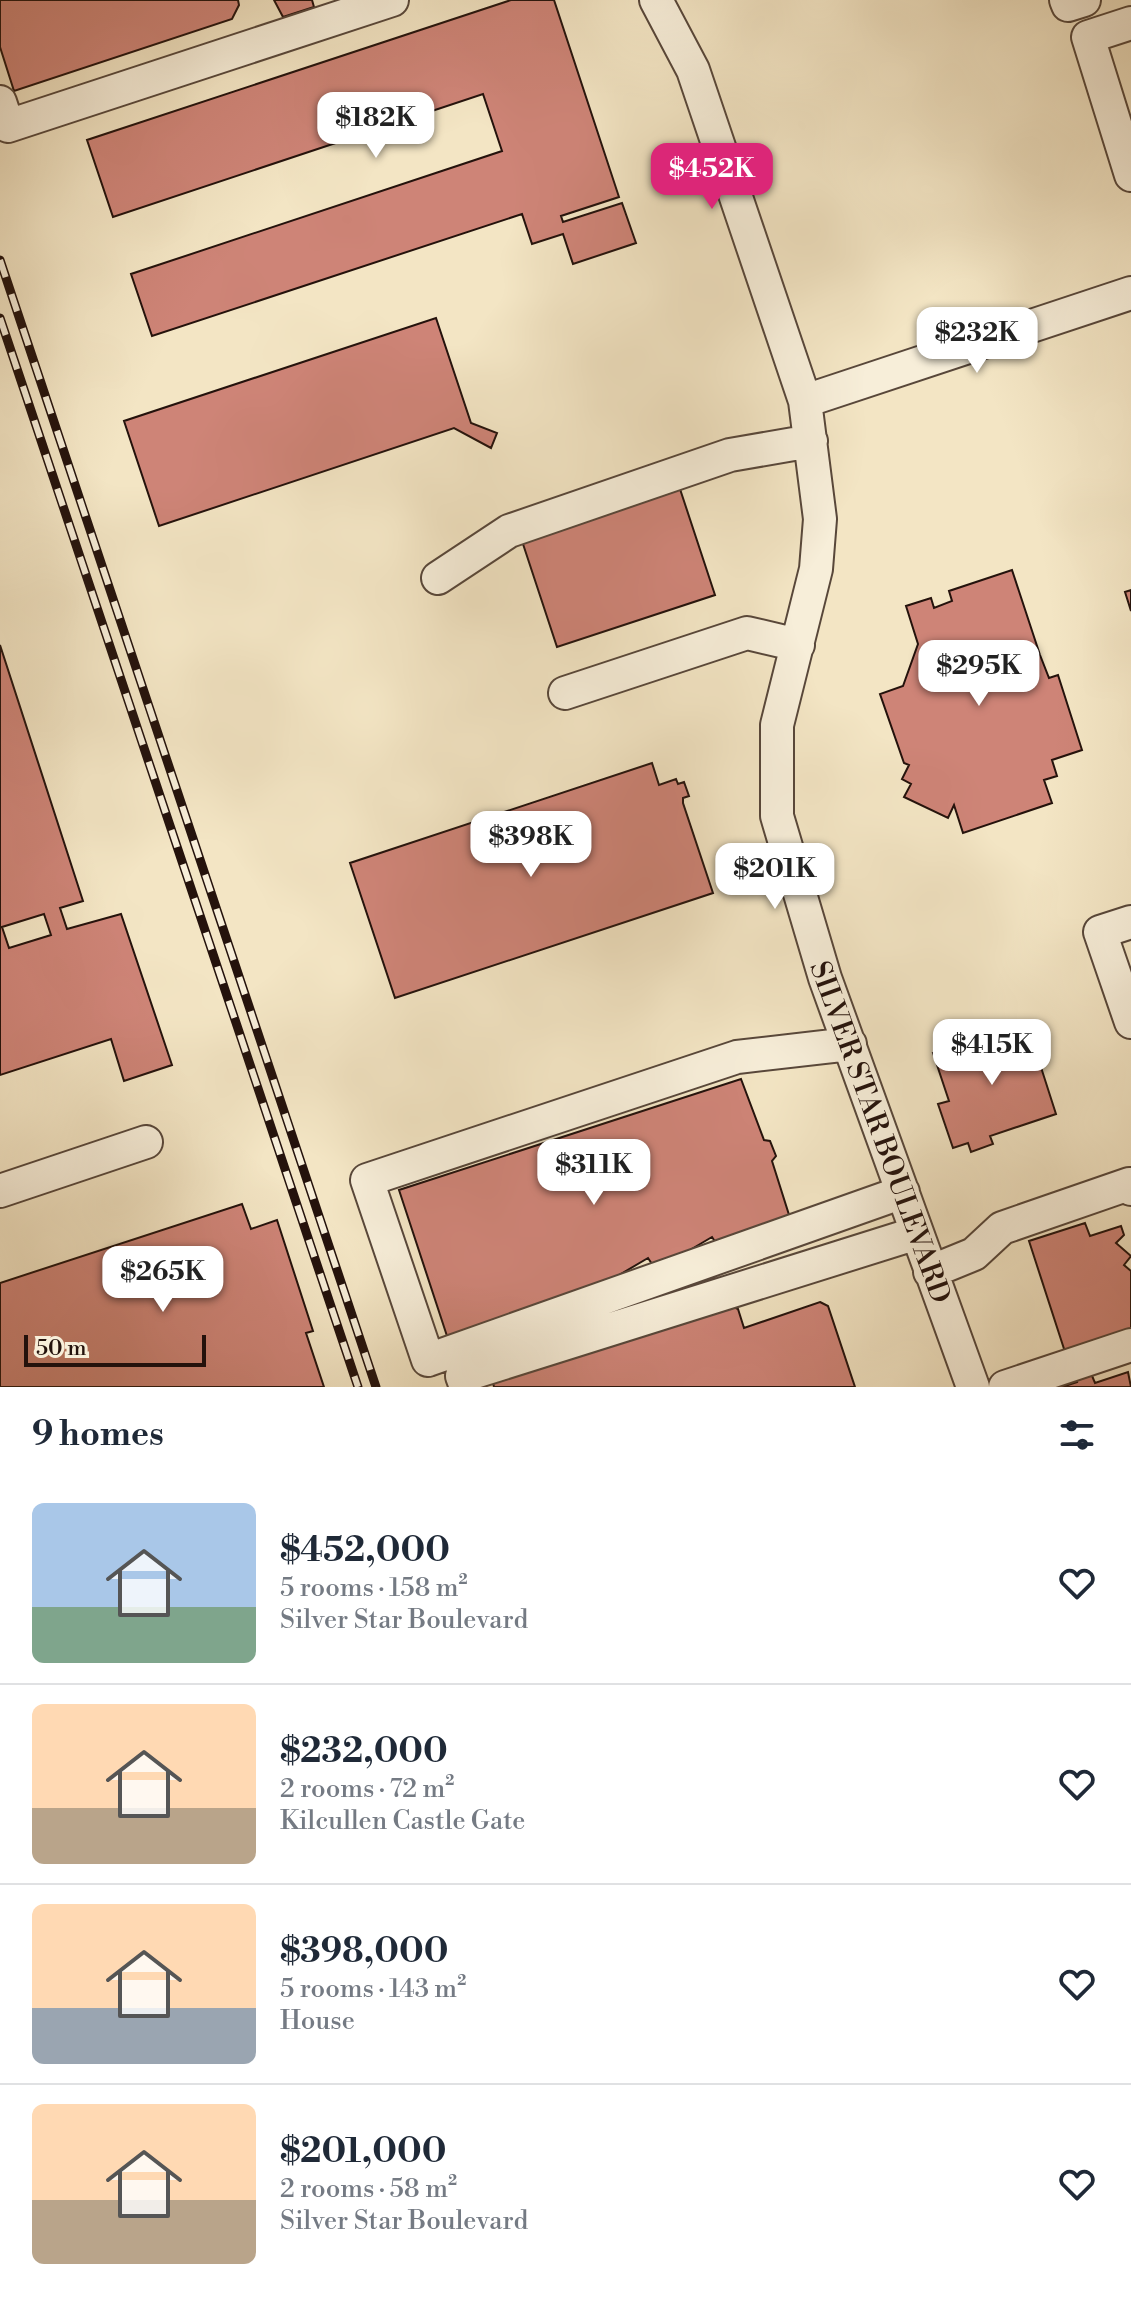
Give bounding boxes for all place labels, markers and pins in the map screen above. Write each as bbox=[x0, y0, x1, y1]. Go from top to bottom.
pin: $182K bbox=[320, 92, 432, 160]
pin: $452K bbox=[656, 143, 768, 211]
pin: $232K bbox=[921, 307, 1033, 375]
pin: $295K bbox=[923, 640, 1035, 708]
pin: $398K bbox=[475, 811, 587, 879]
pin: $201K bbox=[719, 843, 831, 911]
pin: $415K bbox=[936, 1019, 1048, 1087]
pin: $311K bbox=[538, 1139, 650, 1207]
pin: $265K bbox=[107, 1246, 219, 1314]

